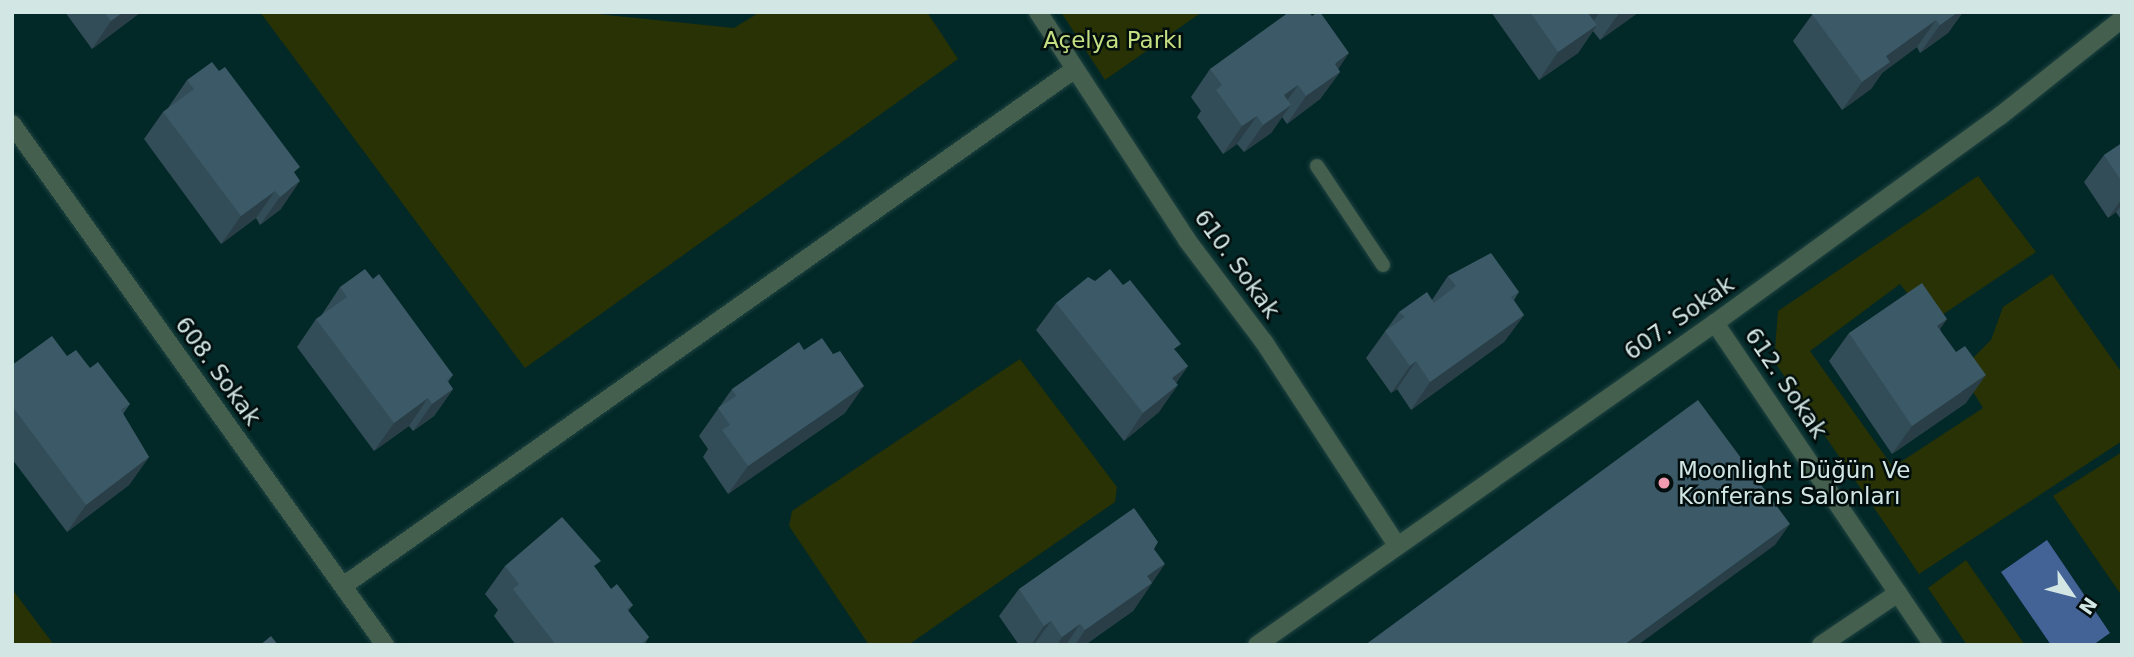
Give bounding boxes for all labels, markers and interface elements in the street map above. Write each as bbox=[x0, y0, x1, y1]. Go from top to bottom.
park label: Açelya Parkı bbox=[1043, 26, 1183, 54]
street label: 610. Sokak bbox=[1188, 204, 1286, 324]
street label: 607. Sokak bbox=[1619, 270, 1739, 366]
street label: 608. Sokak bbox=[169, 311, 267, 431]
street label: 612. Sokak bbox=[1739, 322, 1833, 444]
place label: Moonlight Düğün Ve Konferans Salonları bbox=[1678, 456, 1910, 510]
marker: Moonlight Düğün Ve Konferans Salonları bbox=[1656, 475, 1672, 491]
north arrow bbox=[2036, 559, 2106, 629]
text: N bbox=[2075, 593, 2102, 619]

